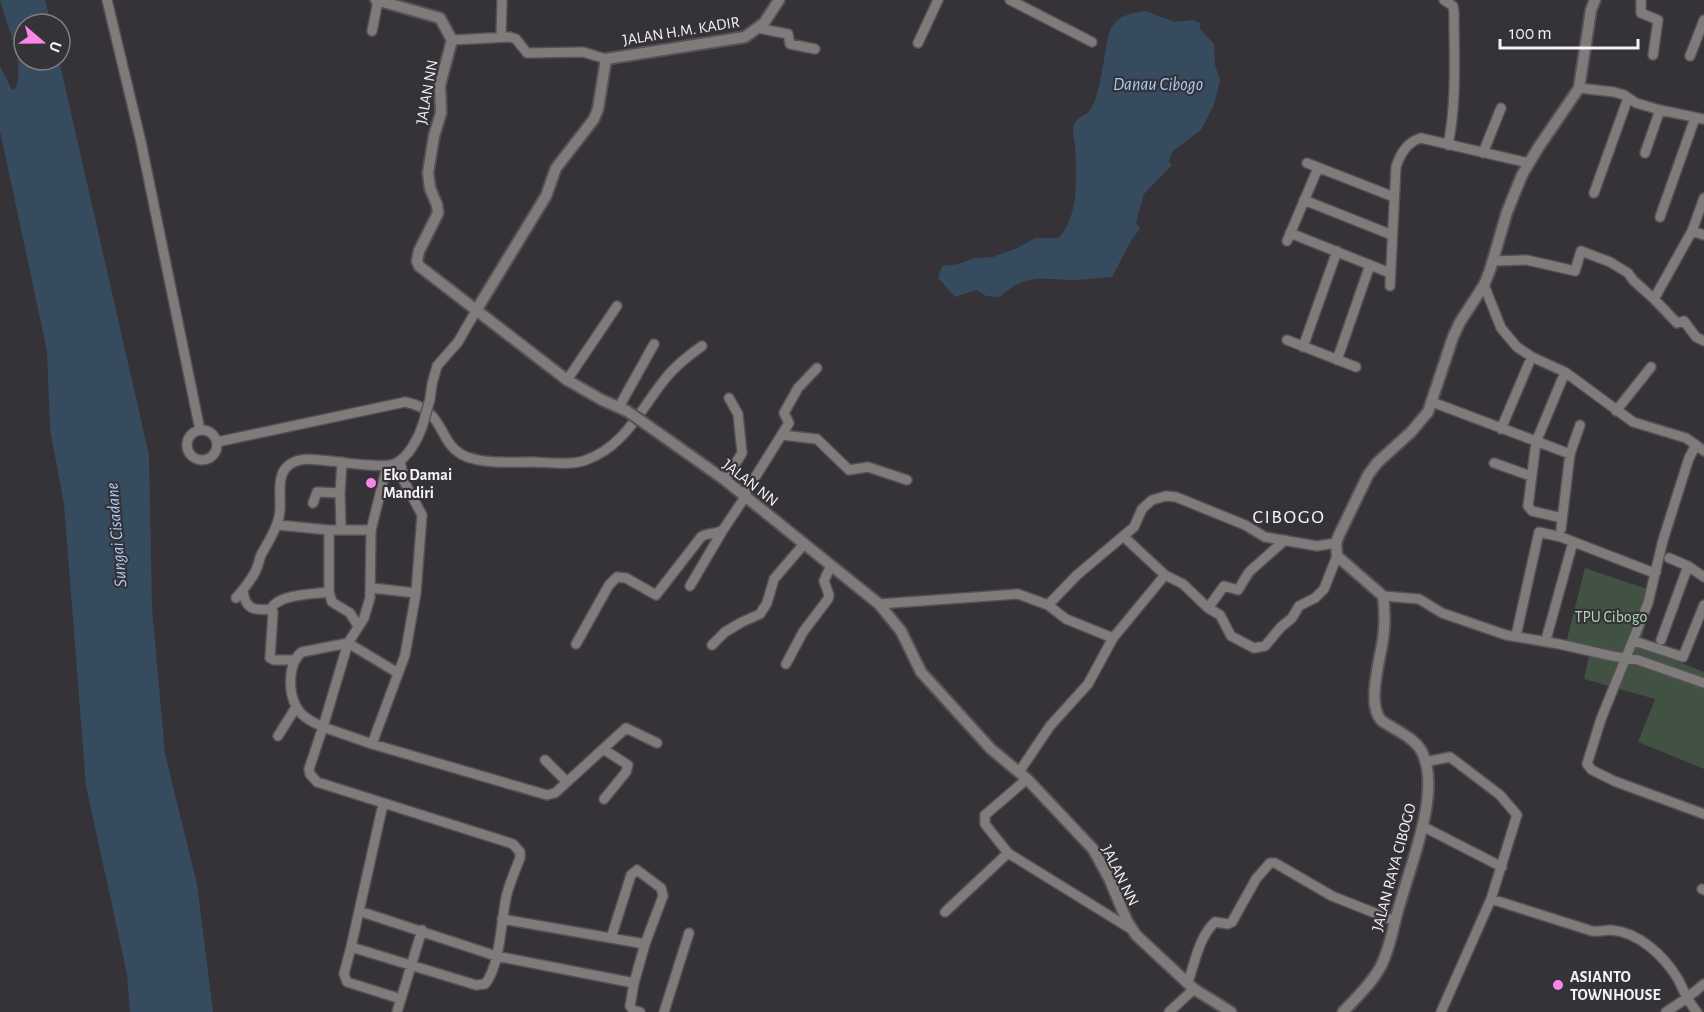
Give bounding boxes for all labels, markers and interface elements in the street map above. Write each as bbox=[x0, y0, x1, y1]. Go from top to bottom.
north arrow bbox=[12, 12, 72, 72]
scale bar bbox=[1500, 12, 1638, 50]
street label: JALAN H.M. KADIR bbox=[622, 14, 741, 48]
text: 100 m bbox=[1509, 25, 1552, 43]
text: U bbox=[46, 39, 64, 54]
street label: JALAN NN bbox=[413, 59, 441, 126]
water label: Danau Cibogo bbox=[1113, 76, 1203, 94]
street label: JALAN NN bbox=[720, 456, 781, 509]
place label: Eko Damai Mandiri bbox=[383, 467, 452, 501]
marker: Eko Damai Mandiri bbox=[364, 476, 378, 490]
water label: Sungai Cisadane bbox=[103, 482, 131, 588]
district label: CIBOGO bbox=[1253, 507, 1325, 527]
park label: TPU Cibogo bbox=[1575, 609, 1648, 625]
street label: JALAN RAYA CIBOGO bbox=[1369, 802, 1419, 933]
street label: JALAN NN bbox=[1099, 842, 1142, 908]
place label: ASIANTO TOWNHOUSE bbox=[1570, 969, 1661, 1003]
marker: ASIANTO TOWNHOUSE bbox=[1551, 978, 1565, 992]

